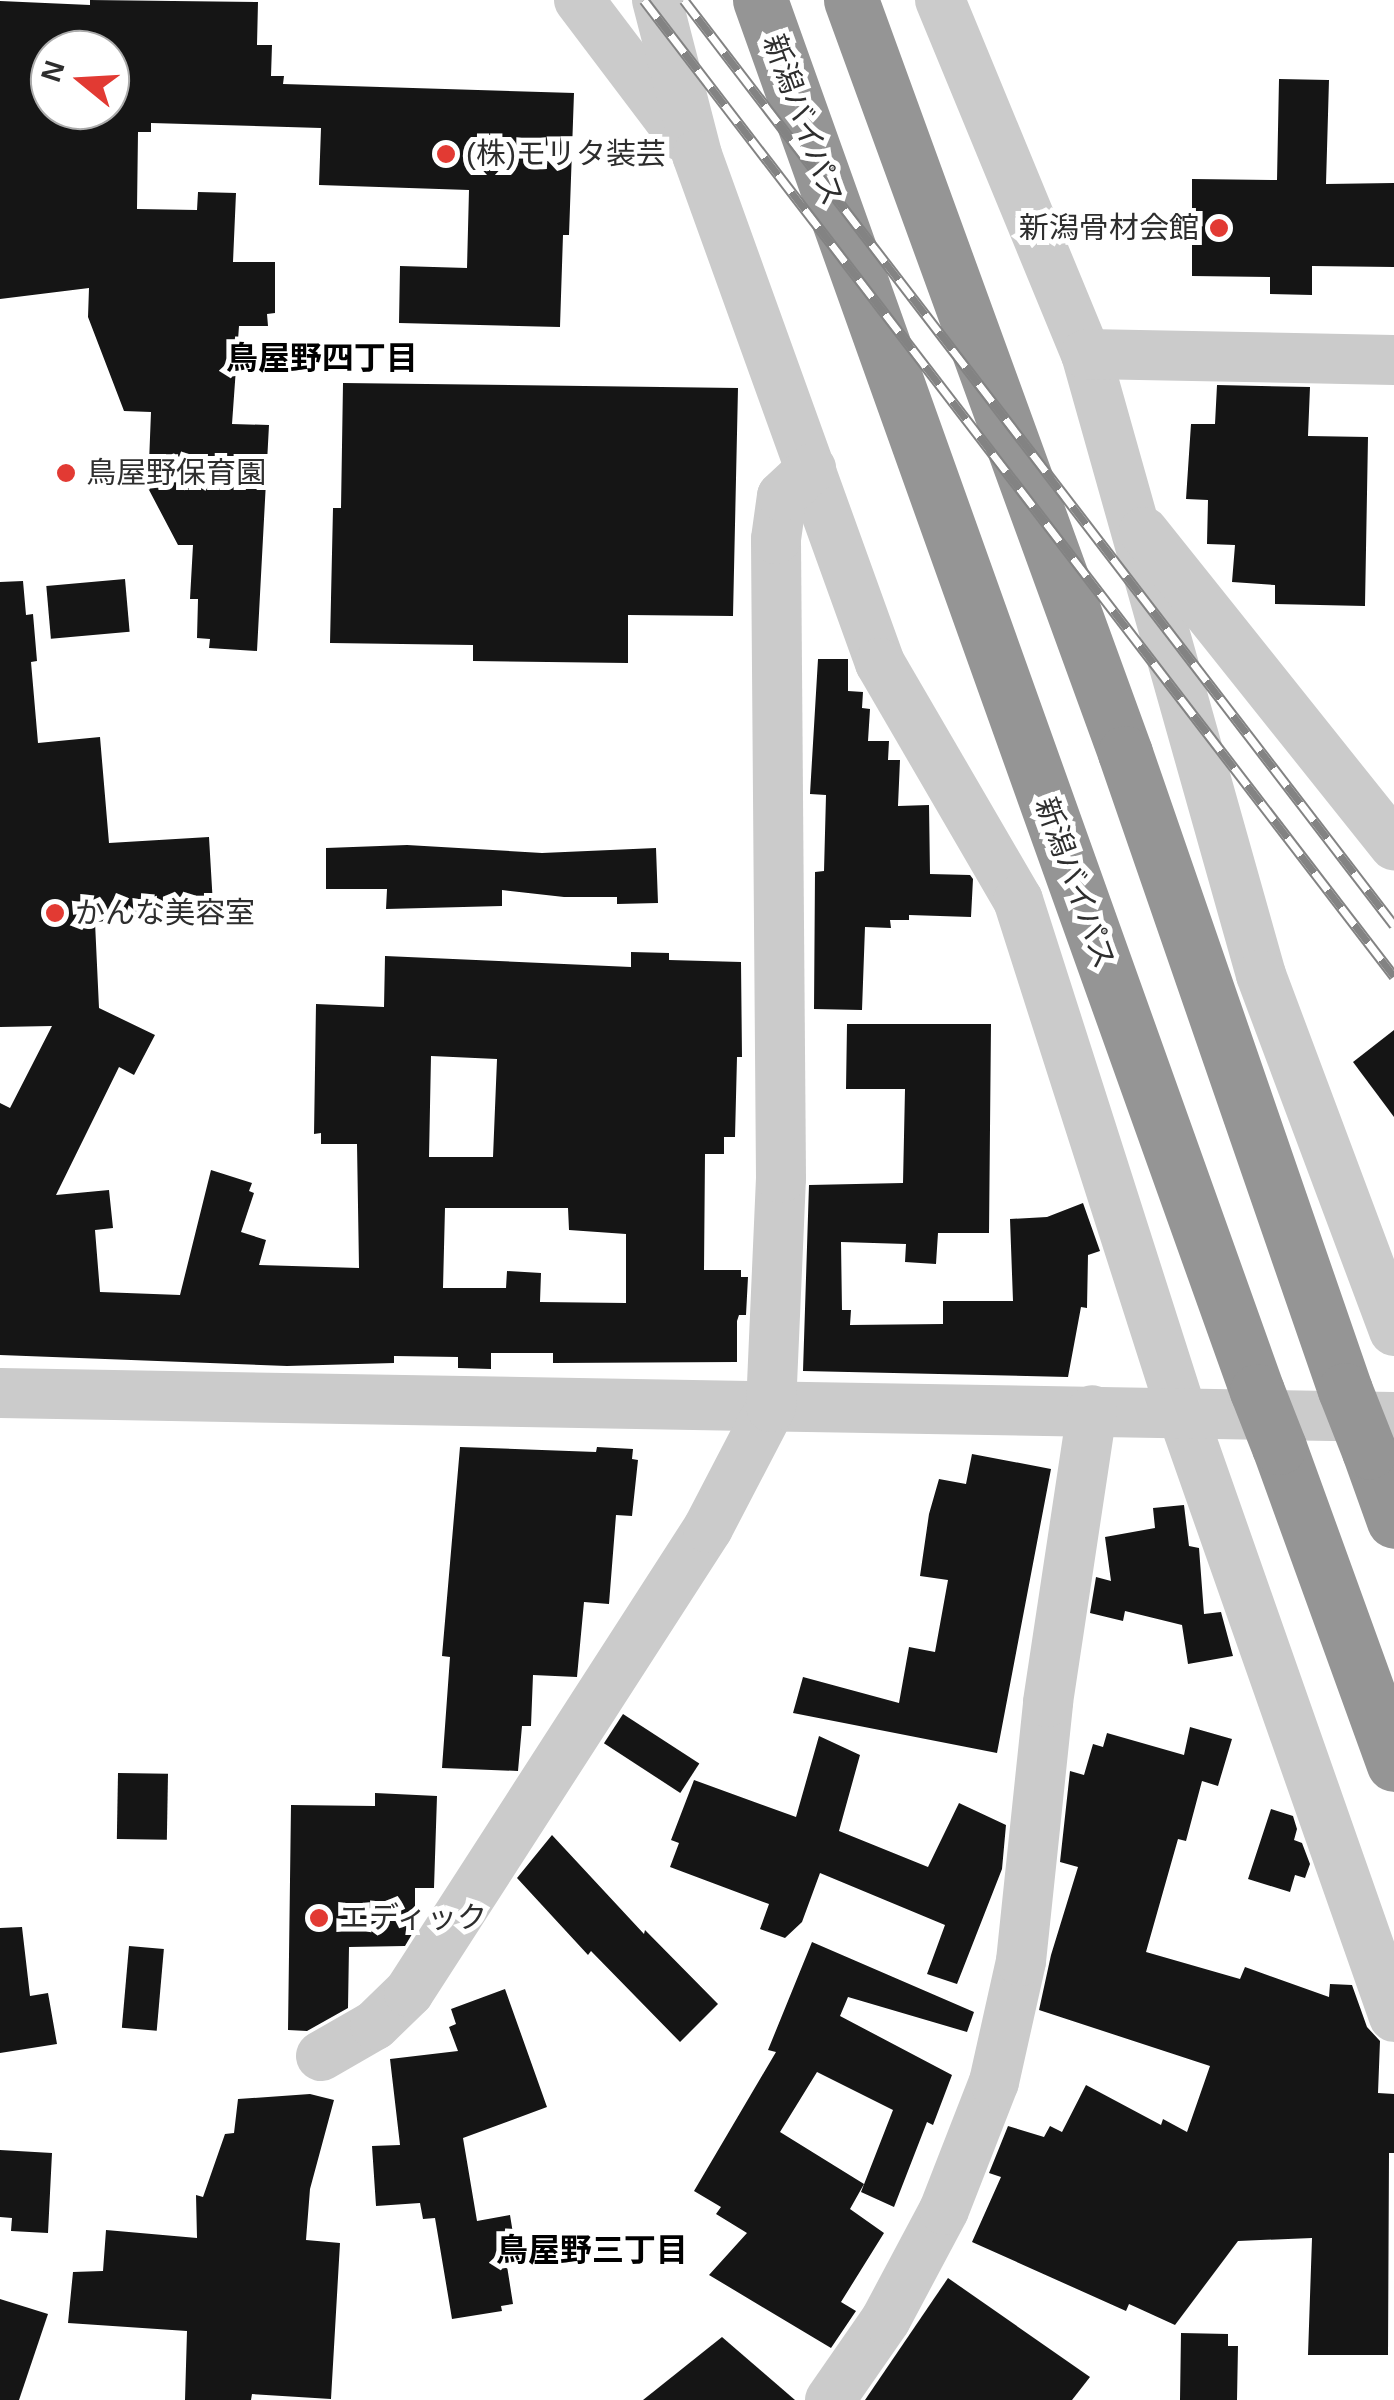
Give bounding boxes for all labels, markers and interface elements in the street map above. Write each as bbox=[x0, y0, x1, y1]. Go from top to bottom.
street label: 新潟バイパス bbox=[755, 29, 851, 211]
north arrow bbox=[30, 30, 130, 130]
text: N bbox=[35, 57, 71, 86]
place label: (株)モリタ装芸 bbox=[466, 136, 666, 172]
marker: (株)モリタ装芸 bbox=[435, 143, 457, 165]
place label: 新潟骨材会館 bbox=[1019, 210, 1199, 246]
marker: 新潟骨材会館 bbox=[1208, 217, 1230, 239]
district label: 鳥屋野四丁目 bbox=[226, 339, 418, 377]
place label: 鳥屋野保育園 bbox=[86, 455, 266, 491]
marker: 鳥屋野保育園 bbox=[55, 462, 77, 484]
street label: 新潟バイパス bbox=[1027, 792, 1123, 974]
place label: かんな美容室 bbox=[75, 895, 255, 931]
marker: かんな美容室 bbox=[44, 902, 66, 924]
place label: エディック bbox=[339, 1900, 489, 1936]
marker: エディック bbox=[308, 1907, 330, 1929]
district label: 鳥屋野三丁目 bbox=[496, 2231, 688, 2269]

